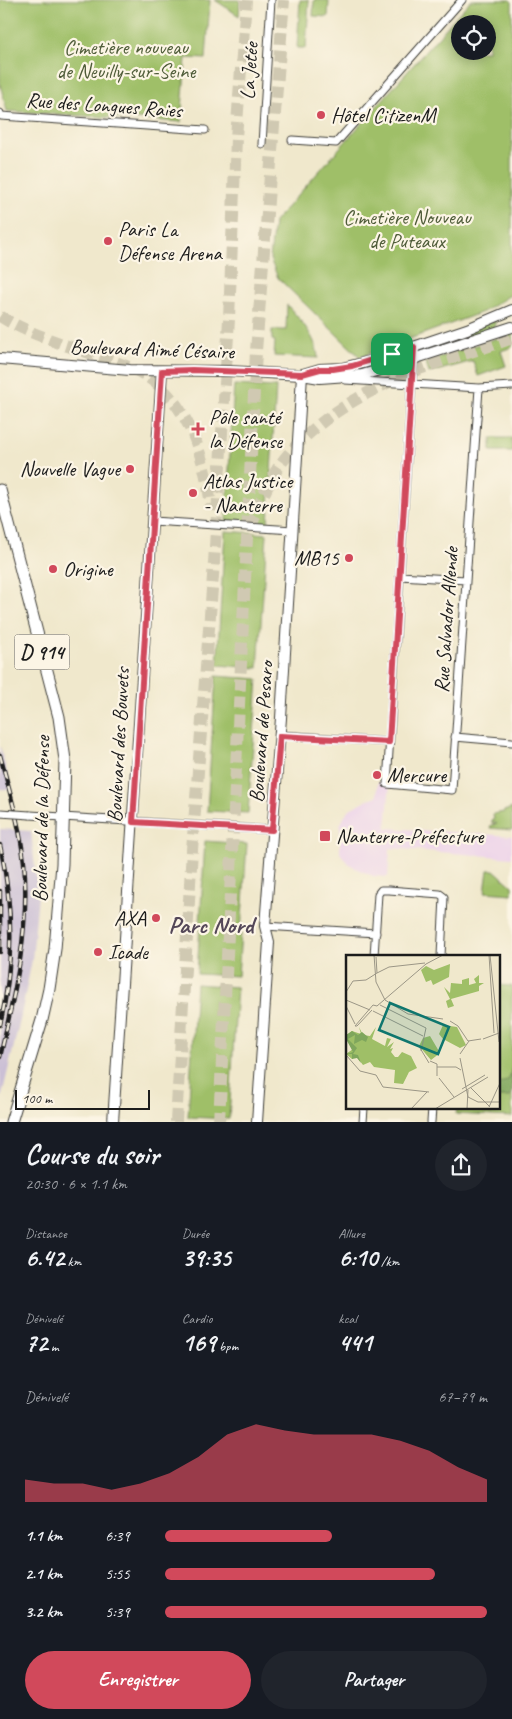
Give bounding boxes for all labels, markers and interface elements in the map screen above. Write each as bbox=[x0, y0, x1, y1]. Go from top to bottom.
map controls bbox=[451, 15, 496, 60]
button: locate bbox=[451, 15, 496, 60]
park label: Cimetière nouveau de Neuilly-sur-Seine bbox=[57, 34, 196, 84]
street label: La Jetée bbox=[234, 39, 264, 100]
street label: Rue des Longues Raies bbox=[25, 87, 185, 124]
place label: Hôtel CitizenM bbox=[331, 102, 437, 128]
marker: Hôtel CitizenM bbox=[315, 109, 327, 121]
park label: Cimetière Nouveau de Puteaux bbox=[343, 204, 472, 254]
place label: Paris La Défense Arena bbox=[118, 216, 224, 266]
marker: Paris La Défense Arena bbox=[102, 235, 114, 247]
street label: Boulevard Aimé Césaire bbox=[70, 333, 236, 365]
pin bbox=[371, 333, 413, 375]
icon: arrive bbox=[378, 340, 406, 368]
place label: Pôle santé la Défense bbox=[209, 404, 284, 454]
marker: Pôle santé la Défense bbox=[191, 422, 205, 436]
place label: Nouvelle Vague bbox=[20, 456, 122, 482]
marker: Nouvelle Vague bbox=[124, 463, 136, 475]
place label: Atlas Justice - Nanterre bbox=[203, 468, 295, 518]
marker: Atlas Justice - Nanterre bbox=[187, 487, 199, 499]
street label: Rue Salvador Allende bbox=[428, 544, 464, 694]
place label: MB15 bbox=[294, 545, 341, 571]
marker: MB15 bbox=[343, 552, 355, 564]
place label: Origine bbox=[63, 556, 114, 582]
marker: Origine bbox=[47, 563, 59, 575]
road number: D 914 bbox=[15, 634, 70, 670]
street label: Boulevard de Pesaro bbox=[243, 658, 279, 804]
street label: Boulevard des Bouvets bbox=[101, 665, 135, 823]
street label: Boulevard de la Défense bbox=[27, 735, 55, 902]
place label: Mercure bbox=[387, 762, 447, 788]
marker: Mercure bbox=[371, 769, 383, 781]
place label: Nanterre-Préfecture bbox=[336, 823, 484, 849]
marker: Nanterre-Préfecture bbox=[318, 829, 332, 843]
place label: AXA bbox=[114, 905, 146, 931]
district label: Parc Nord bbox=[169, 910, 258, 940]
marker: AXA bbox=[150, 912, 162, 924]
place label: Icade bbox=[108, 939, 149, 965]
marker: Icade bbox=[92, 946, 104, 958]
inset map bbox=[346, 955, 500, 1109]
scale bar bbox=[15, 1086, 150, 1110]
text: 100 m bbox=[22, 1090, 52, 1107]
text: Course du soir bbox=[25, 1137, 159, 1172]
button: share bbox=[435, 1139, 487, 1191]
text: 20:30 · 6 × 1.1 km bbox=[25, 1174, 127, 1194]
text: Distance bbox=[25, 1225, 67, 1242]
text: Durée bbox=[182, 1225, 209, 1242]
text: Allure bbox=[338, 1225, 365, 1242]
text: 6.42 bbox=[25, 1242, 64, 1274]
text: 39:35 bbox=[182, 1242, 231, 1274]
text: 6:10 bbox=[338, 1242, 378, 1274]
text: km bbox=[64, 1253, 81, 1270]
text: /km bbox=[378, 1253, 399, 1270]
text: Dénivelé bbox=[25, 1310, 63, 1327]
text: Cardio bbox=[182, 1310, 212, 1327]
text: kcal bbox=[338, 1310, 357, 1327]
text: 72 bbox=[25, 1327, 47, 1359]
text: 169 bbox=[182, 1327, 216, 1359]
text: 441 bbox=[338, 1327, 372, 1359]
text: m bbox=[47, 1338, 59, 1355]
text: bpm bbox=[216, 1338, 238, 1355]
text: Dénivelé bbox=[25, 1387, 68, 1407]
text: 67–79 m bbox=[438, 1387, 487, 1407]
text: 1.1 km bbox=[25, 1526, 62, 1546]
text: 6:39 bbox=[105, 1526, 130, 1546]
text: 2.1 km bbox=[25, 1564, 62, 1584]
text: 5:55 bbox=[105, 1564, 130, 1584]
text: 3.2 km bbox=[25, 1602, 62, 1622]
text: 5:39 bbox=[105, 1602, 130, 1622]
button: Enregistrer bbox=[25, 1651, 251, 1709]
button: Partager bbox=[261, 1651, 487, 1709]

